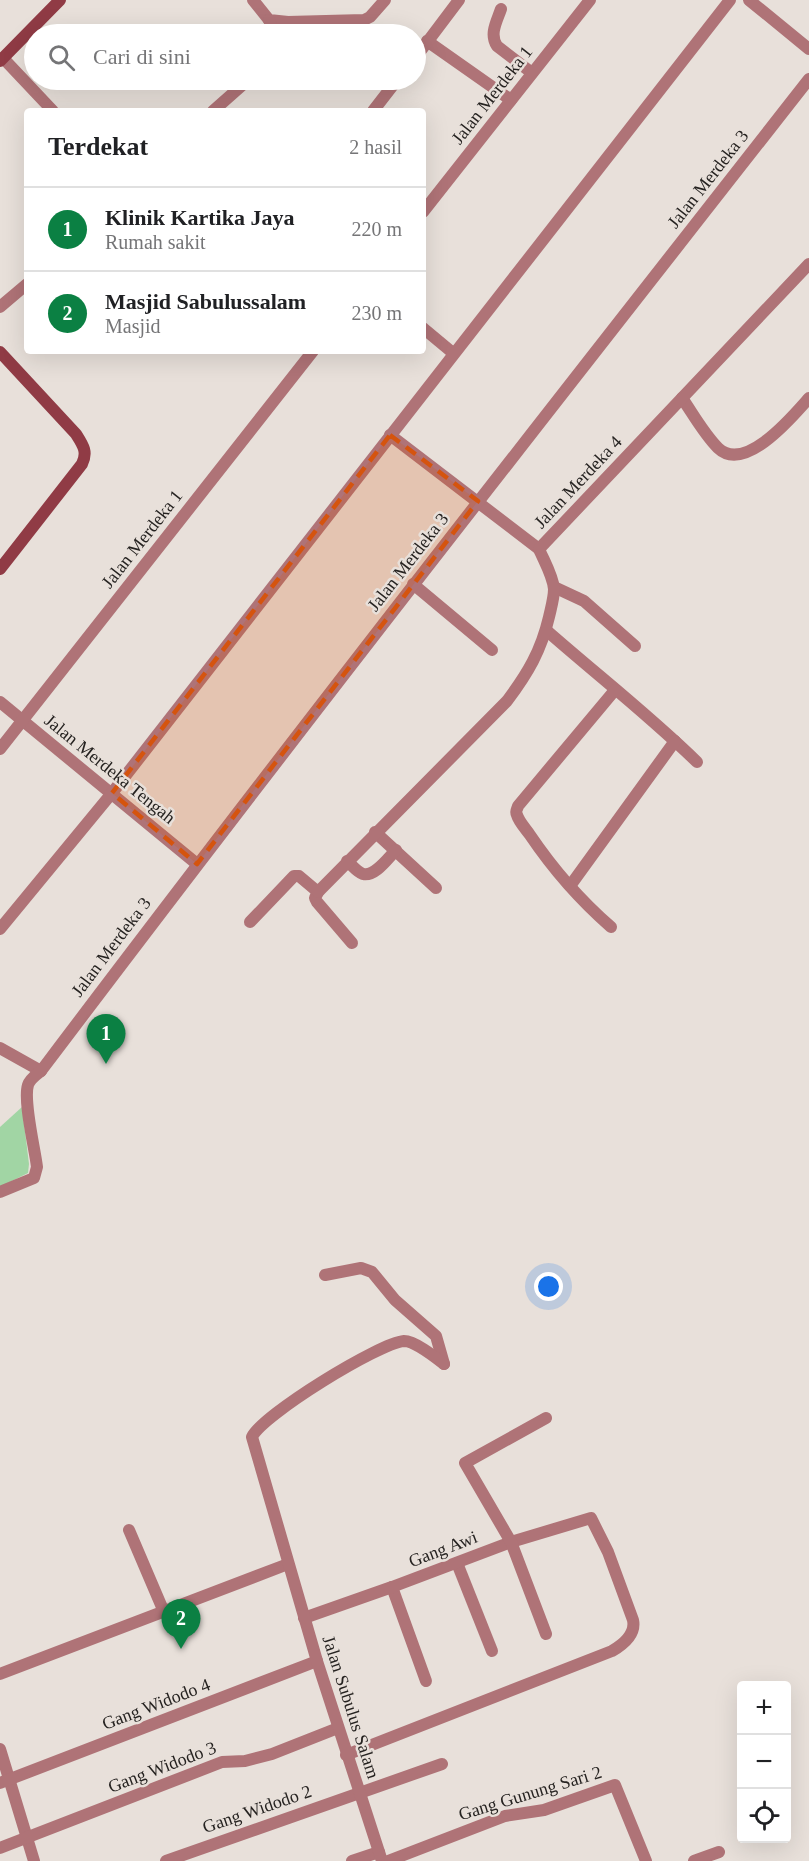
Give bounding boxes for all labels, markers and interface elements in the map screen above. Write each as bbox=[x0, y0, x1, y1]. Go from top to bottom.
search box bbox=[24, 24, 426, 90]
icon: search bbox=[45, 41, 78, 74]
street label: Jalan Merdeka 1 bbox=[448, 42, 536, 148]
text: Cari di sini bbox=[93, 44, 191, 69]
street label: Jalan Merdeka 3 bbox=[664, 126, 752, 232]
text: Terdekat bbox=[48, 132, 148, 161]
text: 2 hasil bbox=[349, 136, 402, 158]
text: Klinik Kartika Jaya bbox=[105, 205, 294, 230]
text: 1 bbox=[63, 218, 73, 240]
text: 220 m bbox=[351, 218, 402, 240]
text: Rumah sakit bbox=[105, 231, 206, 253]
text: Masjid Sabulussalam bbox=[105, 289, 306, 314]
text: 2 bbox=[63, 302, 73, 324]
text: 230 m bbox=[351, 302, 402, 324]
text: Masjid bbox=[105, 315, 161, 337]
street label: Jalan Merdeka 4 bbox=[530, 432, 626, 532]
street label: Jalan Merdeka 1 bbox=[98, 486, 186, 592]
street label: Jalan Merdeka 3 bbox=[364, 509, 452, 615]
street label: Jalan Merdeka Tengah bbox=[41, 710, 179, 828]
street label: Jalan Merdeka 3 bbox=[67, 893, 155, 1001]
pin: 1 bbox=[86, 1014, 126, 1064]
your location bbox=[534, 1272, 563, 1301]
street label: Gang Awi bbox=[406, 1527, 480, 1571]
pin: 2 bbox=[162, 1600, 201, 1649]
street label: Jalan Subulus Salam bbox=[318, 1633, 384, 1781]
street label: Gang Widodo 4 bbox=[99, 1674, 213, 1734]
map controls bbox=[737, 1681, 791, 1843]
button: + bbox=[737, 1681, 791, 1735]
button: − bbox=[737, 1735, 791, 1789]
street label: Gang Widodo 3 bbox=[105, 1737, 219, 1797]
street label: Gang Gunung Sari 2 bbox=[456, 1762, 604, 1824]
street label: Gang Widodo 2 bbox=[200, 1781, 314, 1837]
button: locate bbox=[737, 1789, 791, 1843]

